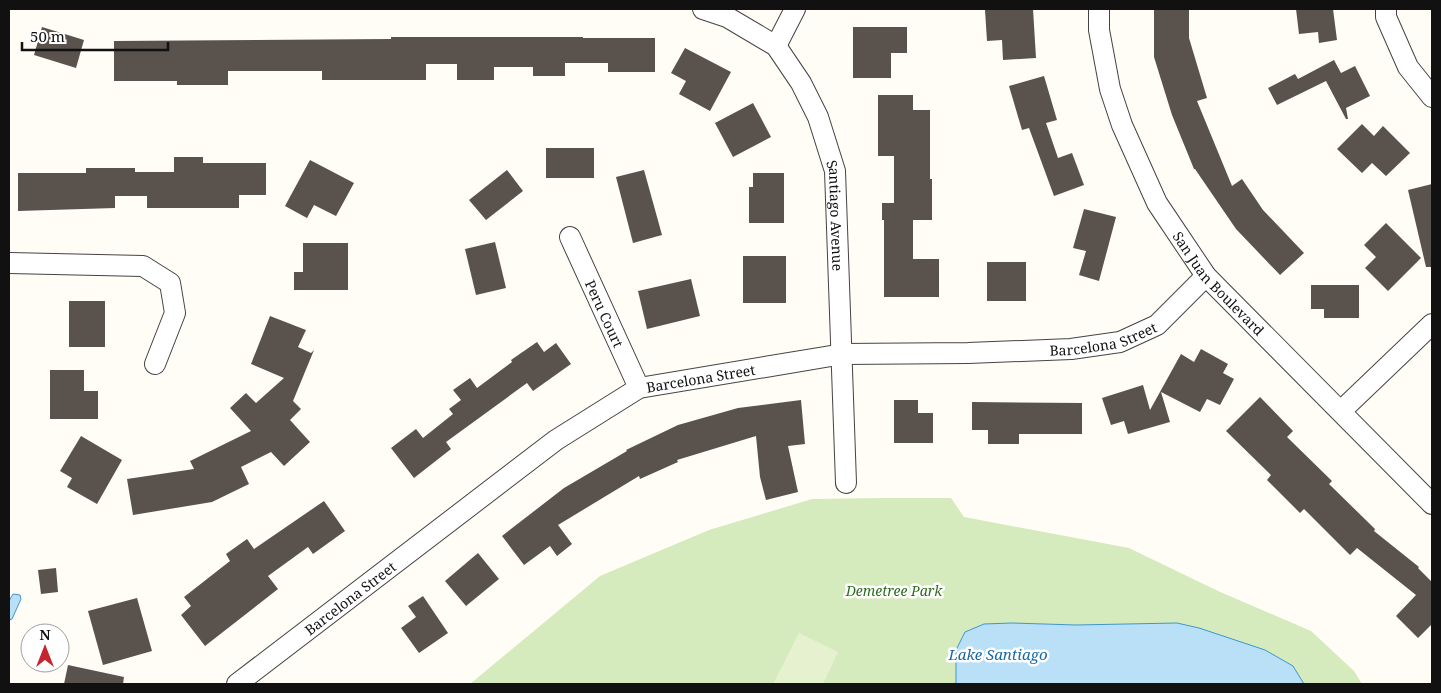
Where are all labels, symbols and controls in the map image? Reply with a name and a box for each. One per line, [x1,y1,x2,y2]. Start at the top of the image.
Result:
scale bar [22,20,169,52]
text: 50 m [30,26,65,46]
street label: Santiago Avenue [823,158,848,271]
street label: San Juan Boulevard [1169,227,1269,339]
street label: Peru Court [581,277,629,350]
street label: Barcelona Street [1049,317,1160,359]
street label: Barcelona Street [645,359,757,396]
street label: Barcelona Street [300,557,399,639]
park label: Demetree Park [845,581,943,600]
north arrow [20,623,70,673]
text: N [39,625,51,644]
water label: Lake Santiago [947,644,1048,664]

